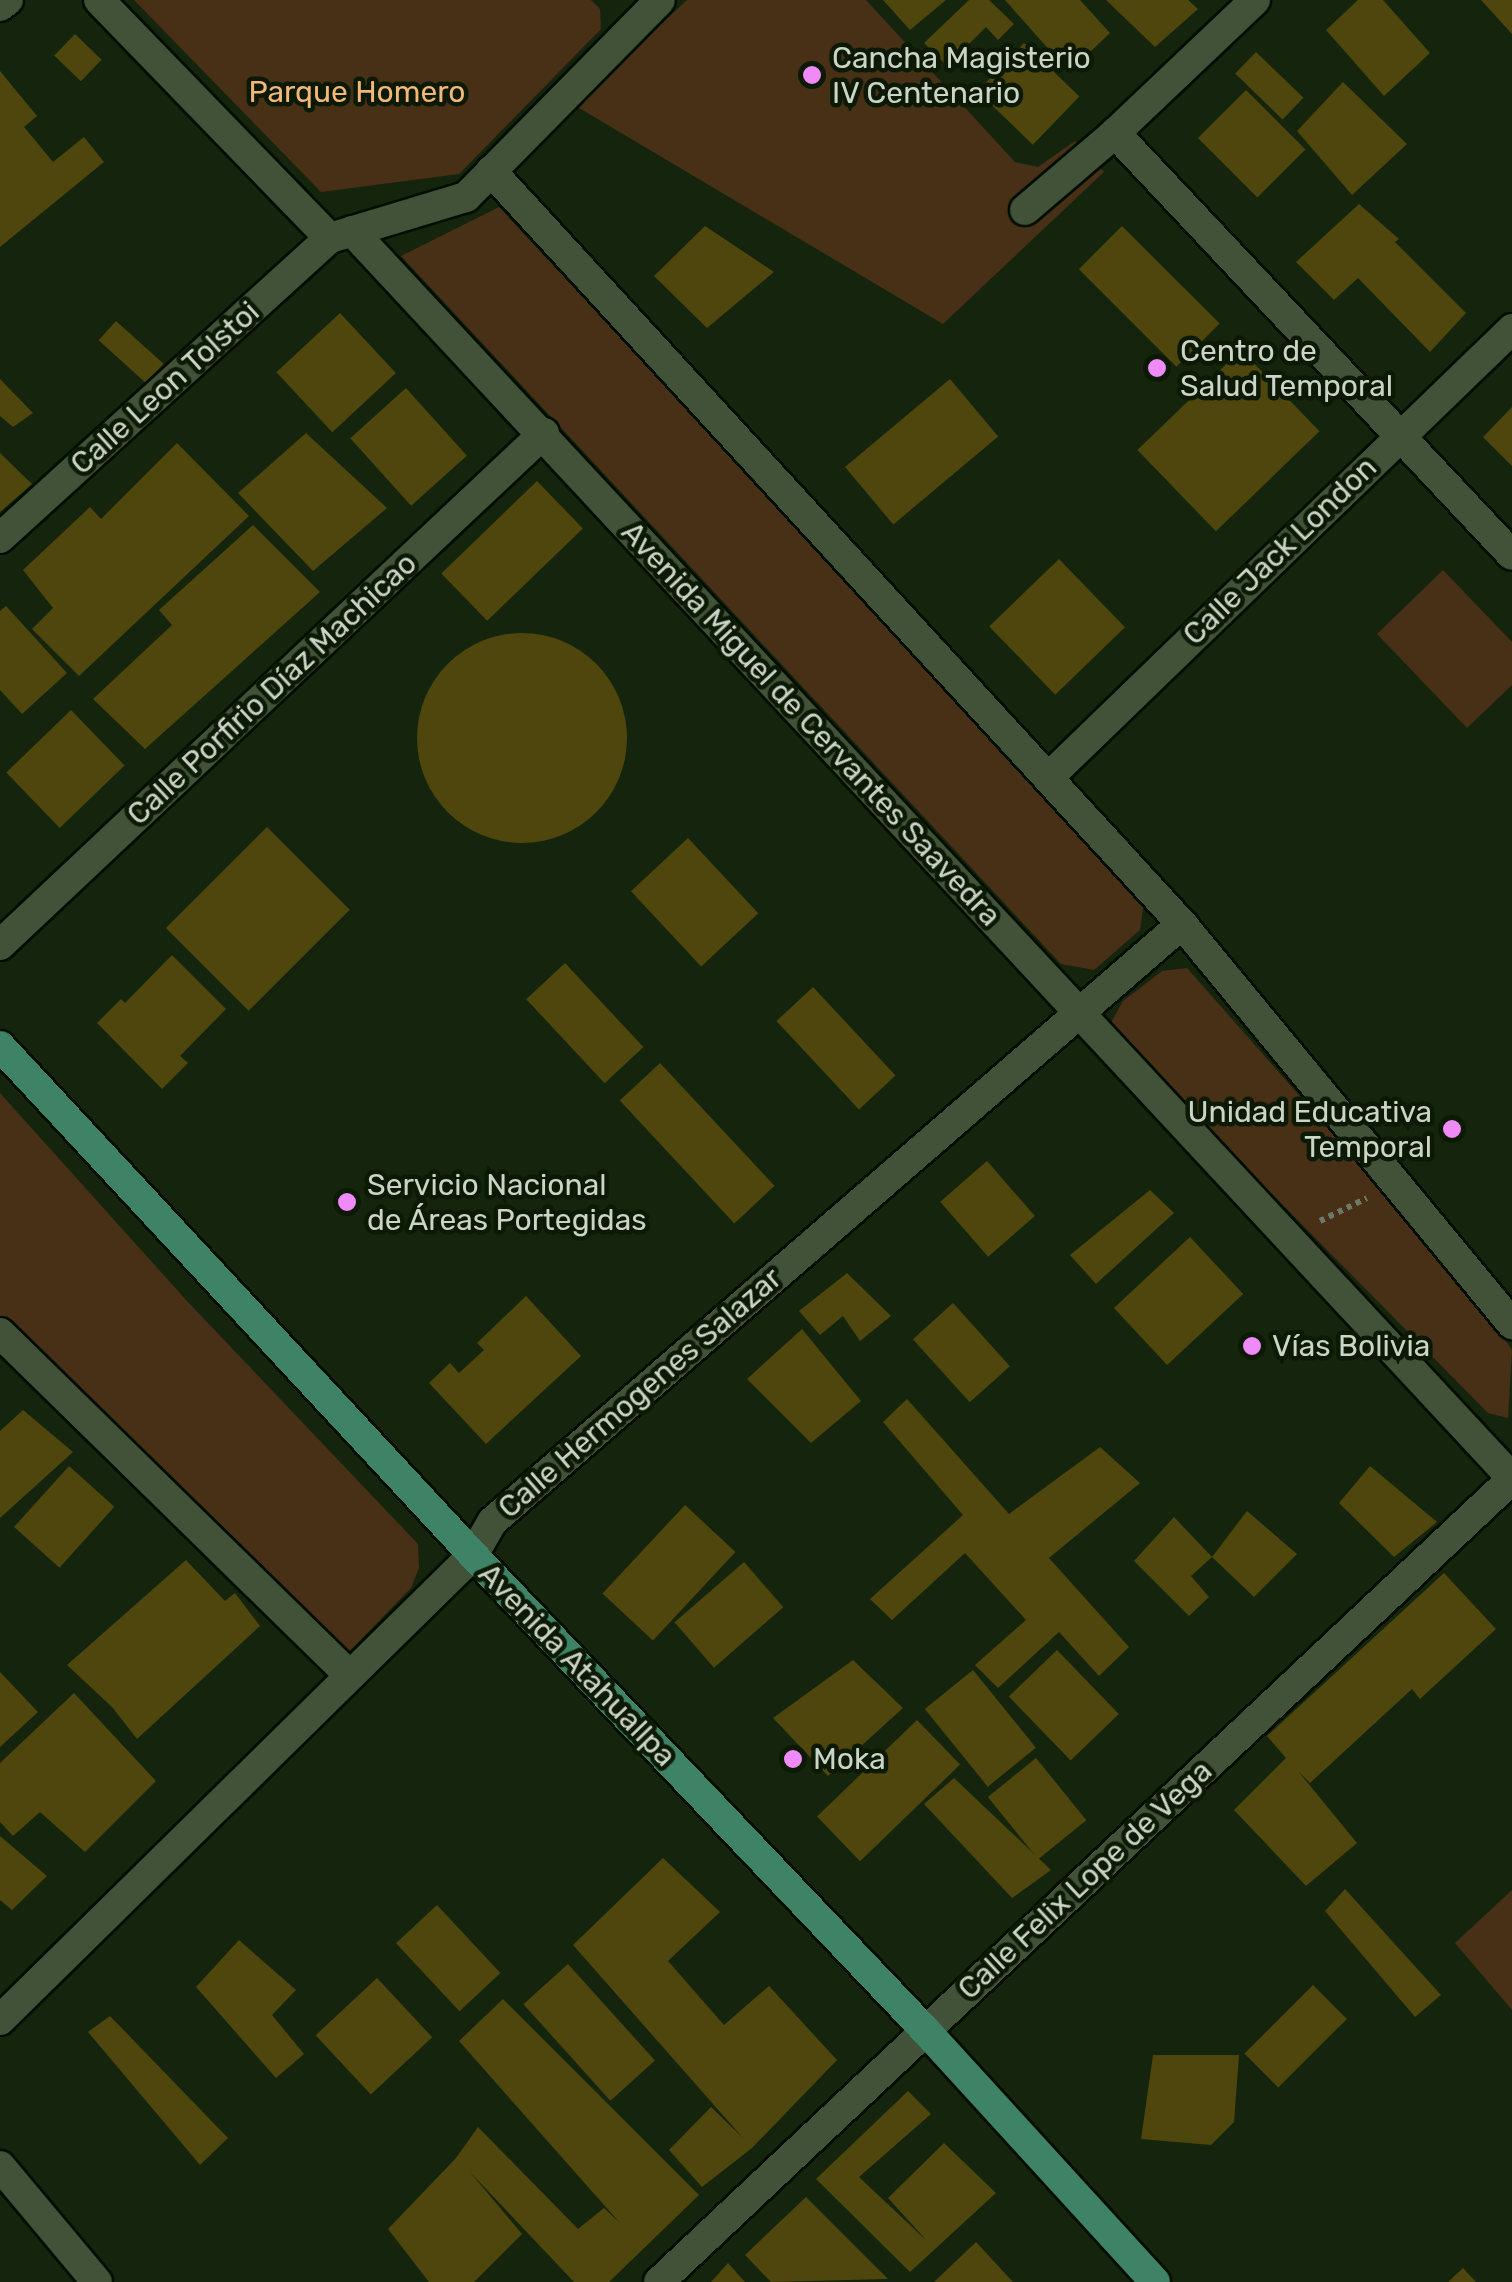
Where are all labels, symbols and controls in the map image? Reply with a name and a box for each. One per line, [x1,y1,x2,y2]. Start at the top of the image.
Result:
place label: Cancha Magisterio IV Centenario [832,40,1091,110]
marker: Cancha Magisterio IV Centenario [801,64,823,86]
park label: Parque Homero [248,74,466,110]
street label: Calle Leon Tolstoi [63,294,267,482]
place label: Centro de Salud Temporal [1180,333,1394,404]
marker: Centro de Salud Temporal [1144,355,1170,381]
street label: Calle Jack London [1176,449,1384,653]
street label: Avenida Miguel de Cervantes Saavedra [614,514,1008,934]
street label: Calle Porfirio Díaz Machicao [120,545,424,833]
place label: Unidad Educativa Temporal [1187,1094,1432,1164]
marker: Unidad Educativa Temporal [1441,1118,1463,1140]
place label: Servicio Nacional de Áreas Portegidas [367,1167,647,1238]
marker: Servicio Nacional de Áreas Portegidas [336,1191,358,1213]
street label: Calle Hermogenes Salazar [491,1260,789,1526]
place label: Vías Bolivia [1272,1328,1430,1364]
marker: Vías Bolivia [1241,1335,1263,1357]
street label: Avenida Atahuallpa [471,1556,683,1774]
place label: Moka [813,1741,886,1777]
marker: Moka [782,1748,804,1770]
street label: Calle Felix Lope de Vega [950,1753,1220,2007]

